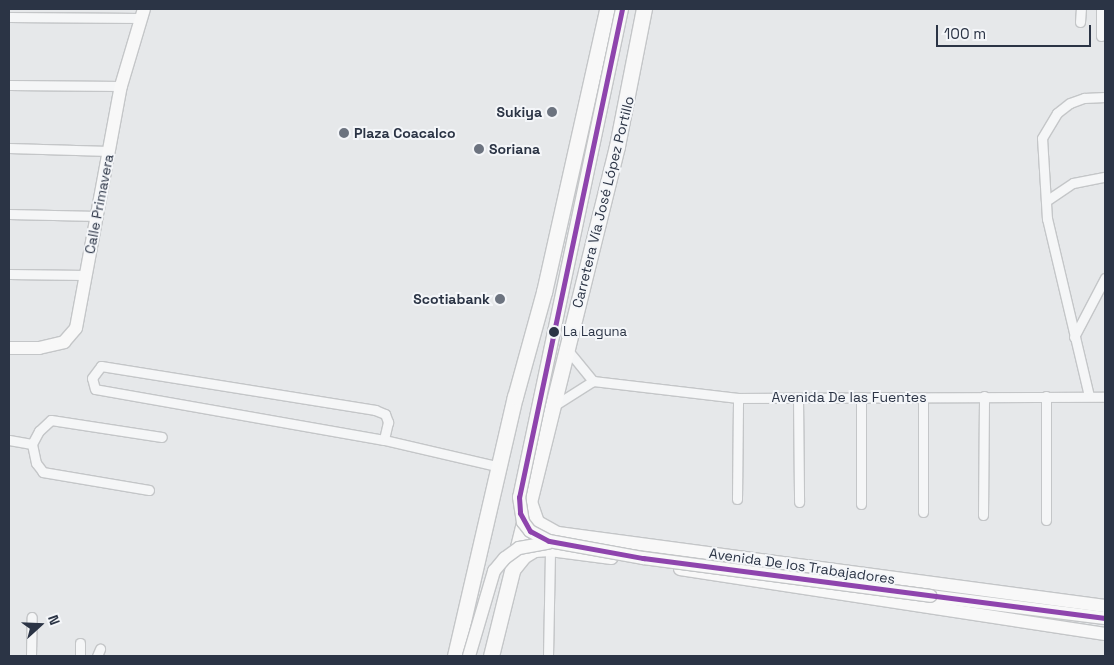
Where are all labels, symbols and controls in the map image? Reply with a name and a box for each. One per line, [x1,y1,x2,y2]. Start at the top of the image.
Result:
scale bar [939,15,1094,47]
text: 100 m [944,24,986,43]
street label: Carretera Vía José López Portillo [569,94,637,310]
place label: Sukiya [497,104,542,120]
marker: Sukiya [546,106,558,118]
place label: Plaza Coacalco [354,125,455,141]
marker: Plaza Coacalco [338,127,350,139]
place label: Soriana [489,141,540,157]
marker: Soriana [473,143,485,155]
street label: Calle Primavera [81,153,117,255]
place label: Scotiabank [413,291,490,307]
marker: Scotiabank [494,293,506,305]
place label: La Laguna [563,324,627,340]
marker: La Laguna [549,327,559,337]
street label: Avenida De las Fuentes [771,389,927,405]
street label: Avenida De los Trabajadores [708,545,896,587]
north arrow [15,600,65,650]
text: N [44,612,64,627]

